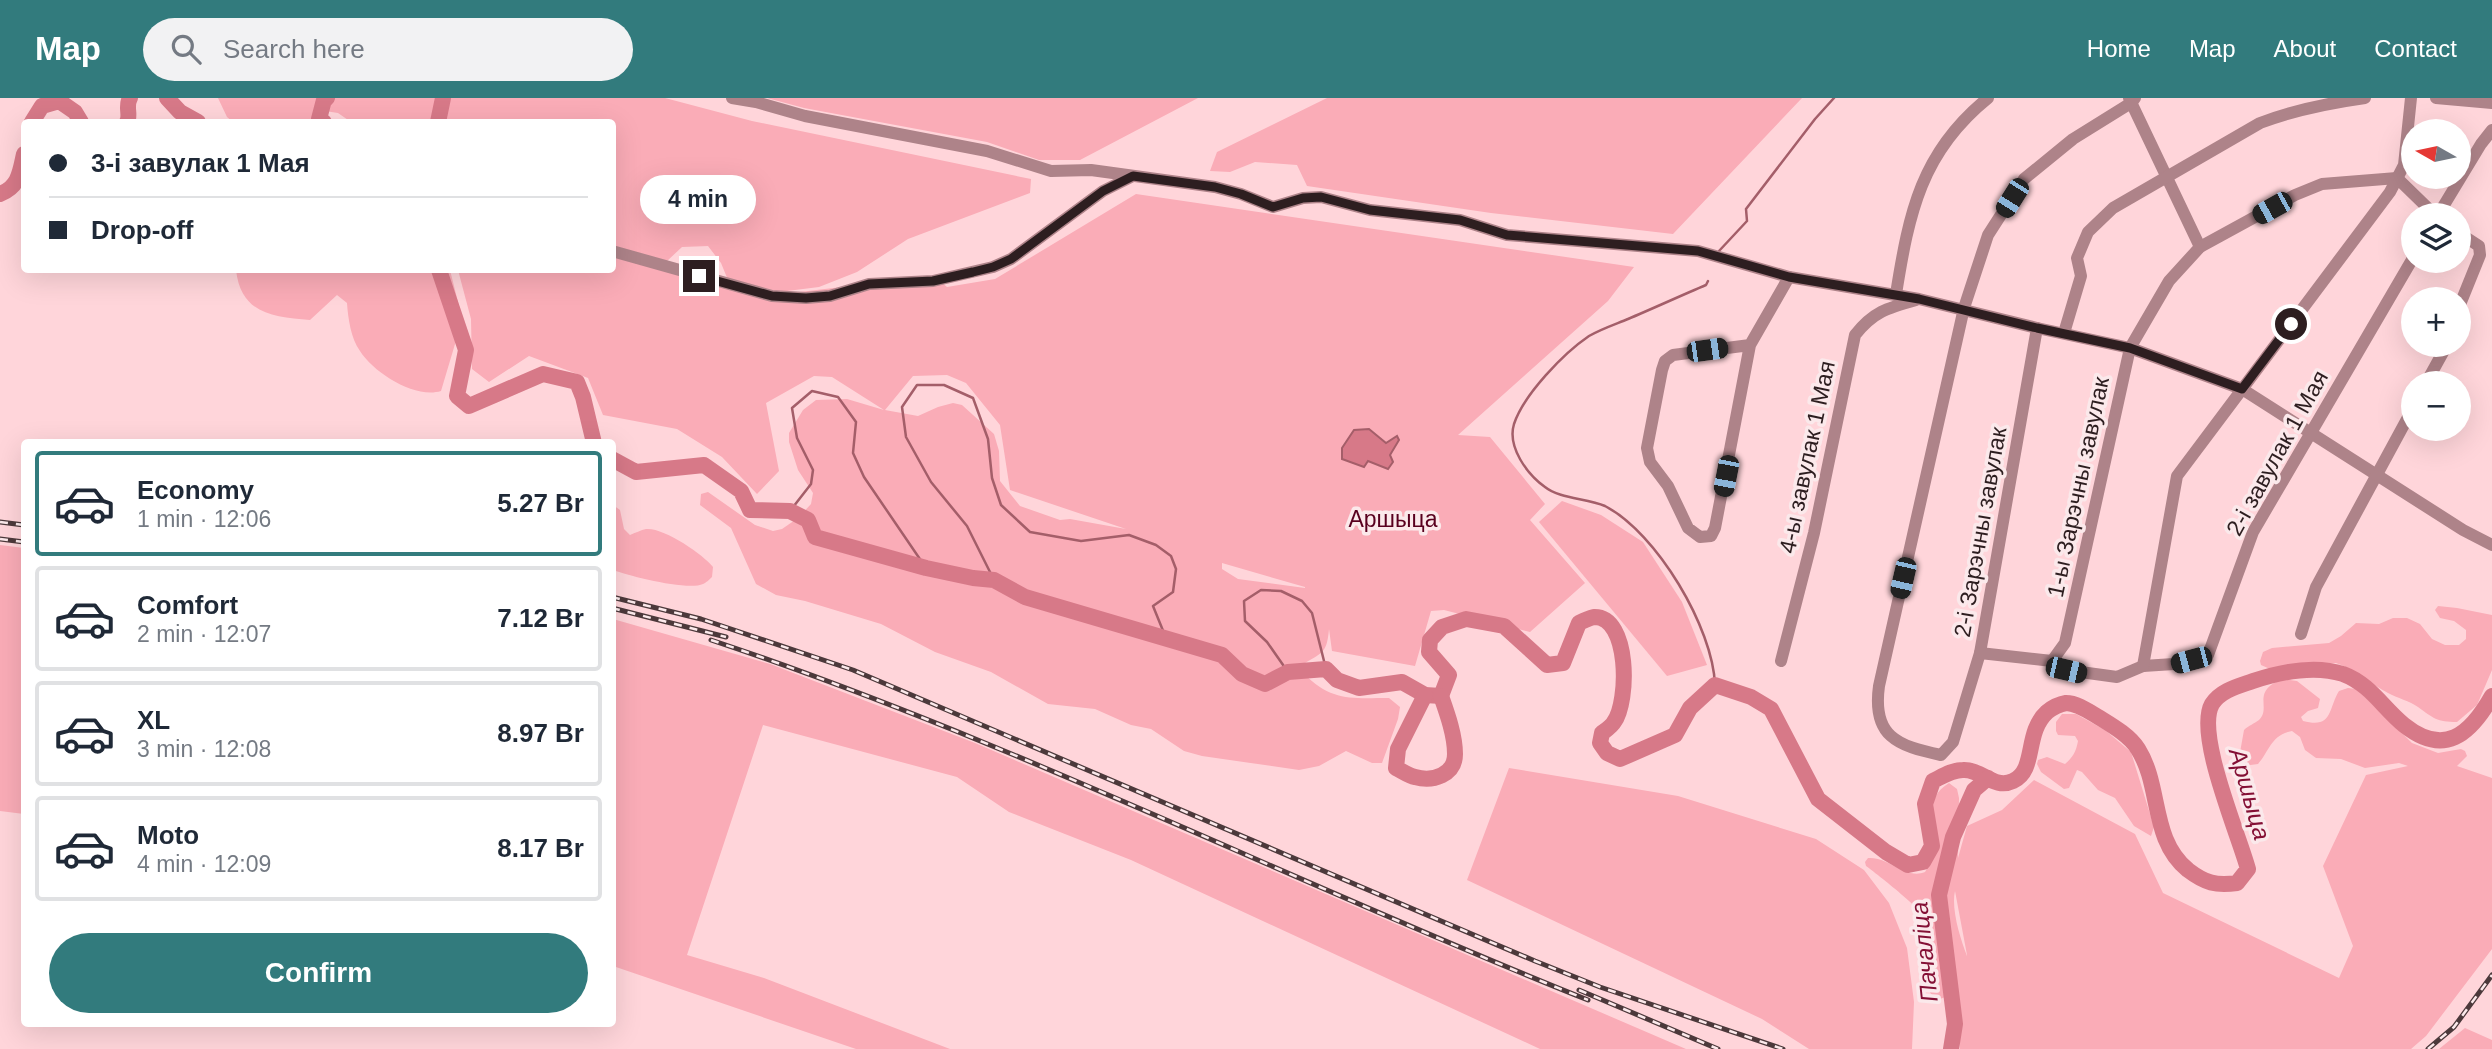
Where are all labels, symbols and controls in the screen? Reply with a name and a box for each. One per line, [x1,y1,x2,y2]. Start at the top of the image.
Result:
search box [143,18,633,81]
text: Map [35,30,101,67]
icon: search [167,30,205,68]
text: Search here [223,34,365,64]
text: Home [2087,35,2151,62]
text: Map [2189,35,2236,62]
text: About [2274,35,2336,62]
text: Contact [2374,35,2457,62]
north arrow [2401,119,2471,189]
map controls [2401,119,2471,441]
text: 3-і завулак 1 Мая [91,148,310,178]
callout: 4 min [641,174,757,223]
car [1992,175,2033,221]
text: 4 min [668,186,728,212]
car [2249,189,2296,227]
button: layers [2401,203,2471,273]
text: Drop-off [91,215,194,245]
route end [683,260,715,292]
button: + [2401,287,2471,357]
route start [2275,308,2307,340]
car [1685,337,1730,363]
street label: 4-ы завулак 1 Мая [1774,358,1840,556]
street label: 2-і завулак 1 Мая [2221,366,2333,540]
button: − [2401,371,2471,441]
street label: 1-ы Зарэчны завулак [2042,374,2114,600]
street label: 2-і Зарэчны завулак [1949,424,2011,639]
car [1712,453,1741,499]
icon: car [53,472,116,535]
text: Economy [137,475,254,505]
text: 5.27 Br [497,488,584,518]
text: 1 min · 12:06 [137,506,271,532]
park label: Аршыца [1348,506,1438,532]
car [1889,555,1918,601]
icon: car [53,587,116,650]
text: Comfort [137,590,238,620]
text: 7.12 Br [497,603,584,633]
text: 2 min · 12:07 [137,621,271,647]
car [2168,644,2215,676]
car [2044,655,2089,685]
icon: car [53,702,116,765]
text: XL [137,705,170,735]
text: 8.97 Br [497,718,584,748]
text: 3 min · 12:08 [137,736,271,762]
water label: Аршыца [2223,743,2276,843]
icon: car [53,817,116,880]
text: Moto [137,820,199,850]
text: 8.17 Br [497,833,584,863]
text: 4 min · 12:09 [137,851,271,877]
water label: Пачаліца [1905,900,1943,1004]
button: Confirm [49,933,588,1013]

